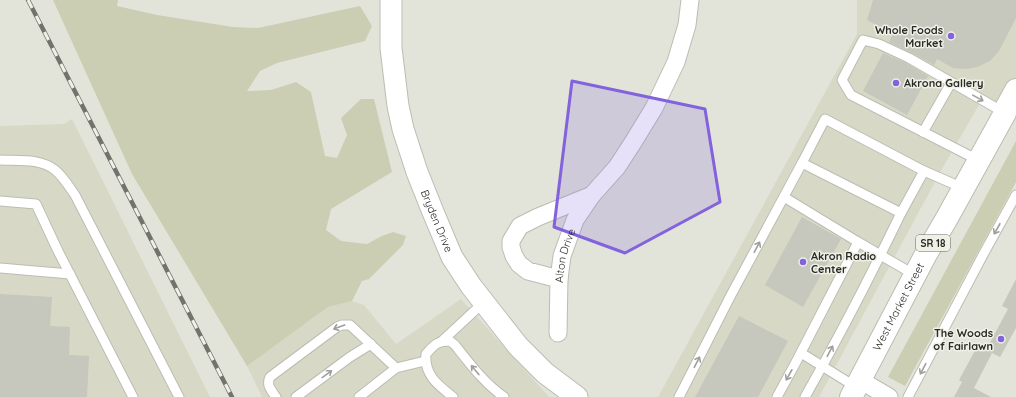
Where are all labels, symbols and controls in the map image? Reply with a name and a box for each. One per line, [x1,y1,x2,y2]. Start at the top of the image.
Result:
place label: Whole Foods Market [875,23,943,50]
marker: Whole Foods Market [946,31,956,41]
place label: Akrona Gallery [904,76,984,90]
marker: Akrona Gallery [891,78,901,88]
one-way arrow [972,94,984,102]
street label: Bryden Drive [418,188,456,254]
one-way arrow [993,223,1001,235]
street label: Alton Drive [552,227,578,283]
road number: SR 18 [916,235,950,251]
one-way arrow [754,241,762,253]
place label: Akron Radio Center [811,249,876,276]
marker: Akron Radio Center [798,257,808,267]
street label: West Market Street [870,260,927,353]
one-way arrow [334,324,346,332]
place label: The Woods of Fairlawn [933,326,993,353]
marker: The Woods of Fairlawn [996,334,1006,344]
one-way arrow [827,345,835,357]
one-way arrow [694,357,701,369]
one-way arrow [919,363,926,375]
one-way arrow [471,365,480,376]
one-way arrow [784,369,792,381]
one-way arrow [322,370,333,378]

